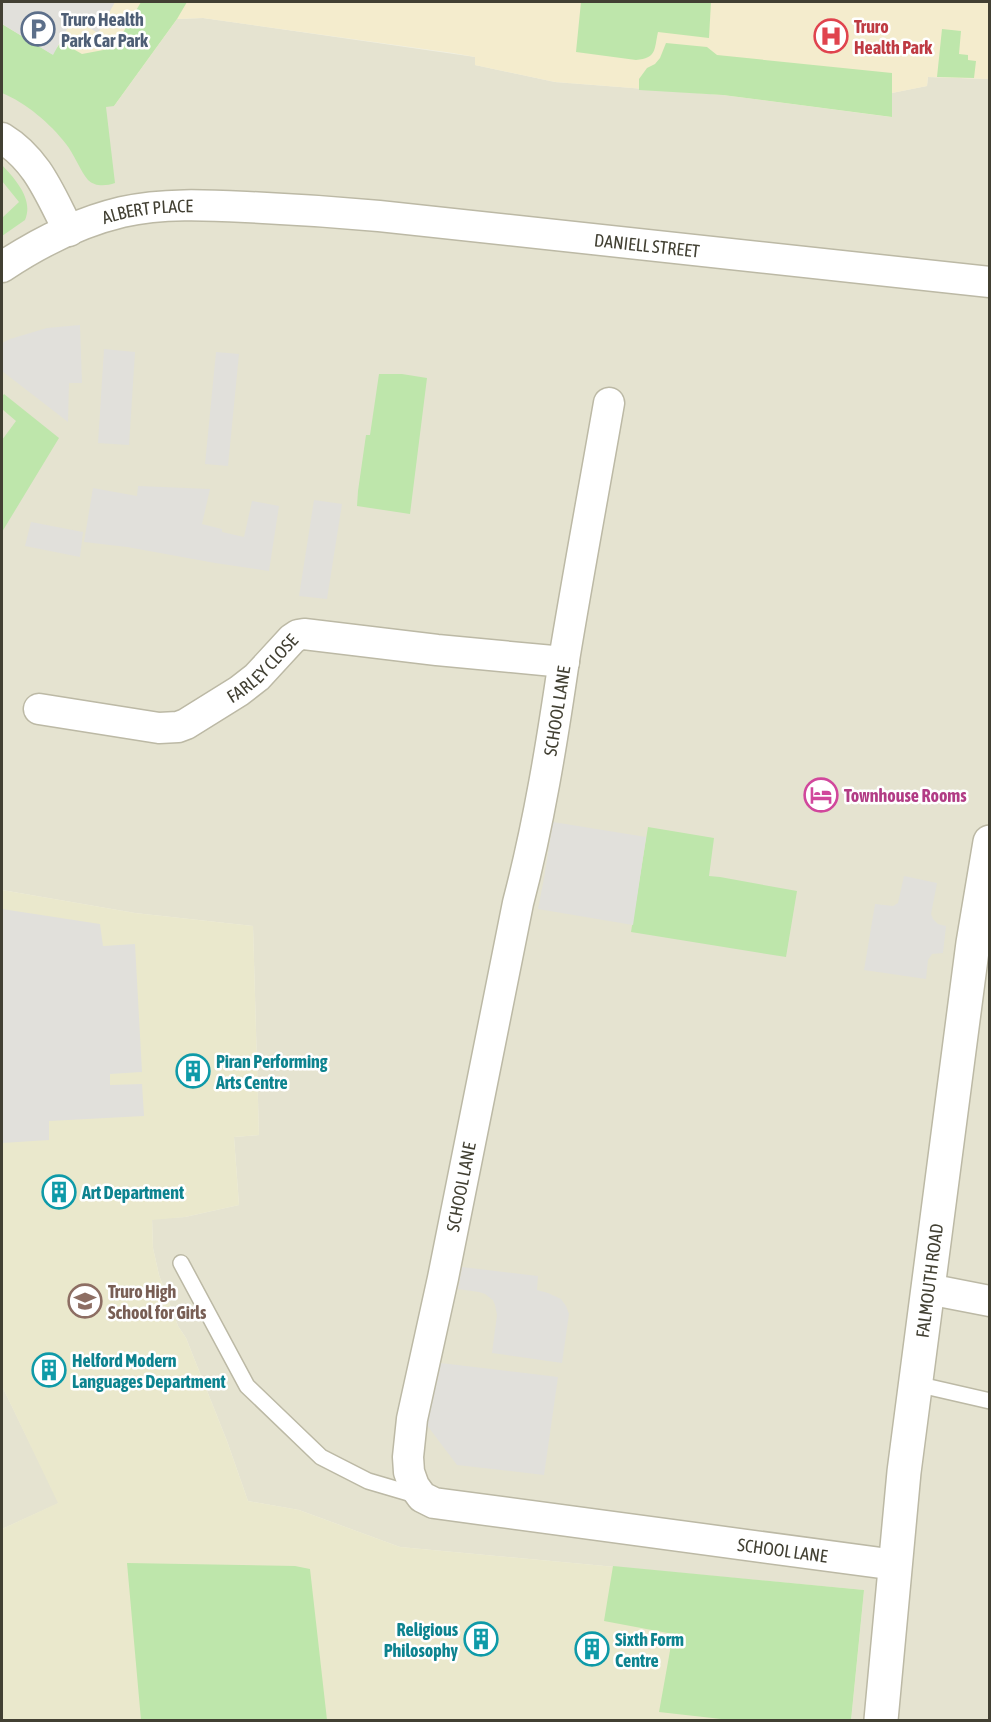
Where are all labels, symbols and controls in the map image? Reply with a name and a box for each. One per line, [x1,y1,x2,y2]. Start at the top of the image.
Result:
place label: Truro Health Park Car Park [61,9,149,51]
parking icon: Truro Health Park Car Park [20,11,56,47]
place label: Truro Health Park [854,16,933,58]
hospital icon: Truro Health Park [813,18,849,54]
street label: ALBERT PLACE [99,195,193,228]
street label: DANIELL STREET [593,229,701,261]
street label: FARLEY CLOSE [223,629,302,707]
street label: SCHOOL LANE [540,664,575,757]
hotel icon: Townhouse Rooms [803,777,839,813]
place label: Townhouse Rooms [844,785,967,806]
place label: Piran Performing Arts Centre [215,1051,328,1093]
building icon: Piran Performing Arts Centre [175,1053,211,1089]
street label: SCHOOL LANE [442,1140,480,1233]
building icon: Art Department [41,1174,77,1210]
place label: Art Department [81,1182,185,1203]
street label: FALMOUTH ROAD [911,1222,947,1339]
place label: Truro High School for Girls [108,1281,207,1323]
school or university icon: Truro High School for Girls [67,1283,103,1319]
place label: Helford Modern Languages Department [72,1350,227,1392]
building icon: Helford Modern Languages Department [31,1352,67,1388]
street label: SCHOOL LANE [736,1533,829,1566]
place label: Religious Philosophy [384,1619,459,1661]
building icon: Religious Philosophy [463,1621,499,1657]
place label: Sixth Form Centre [615,1629,684,1671]
building icon: Sixth Form Centre [574,1631,610,1667]

